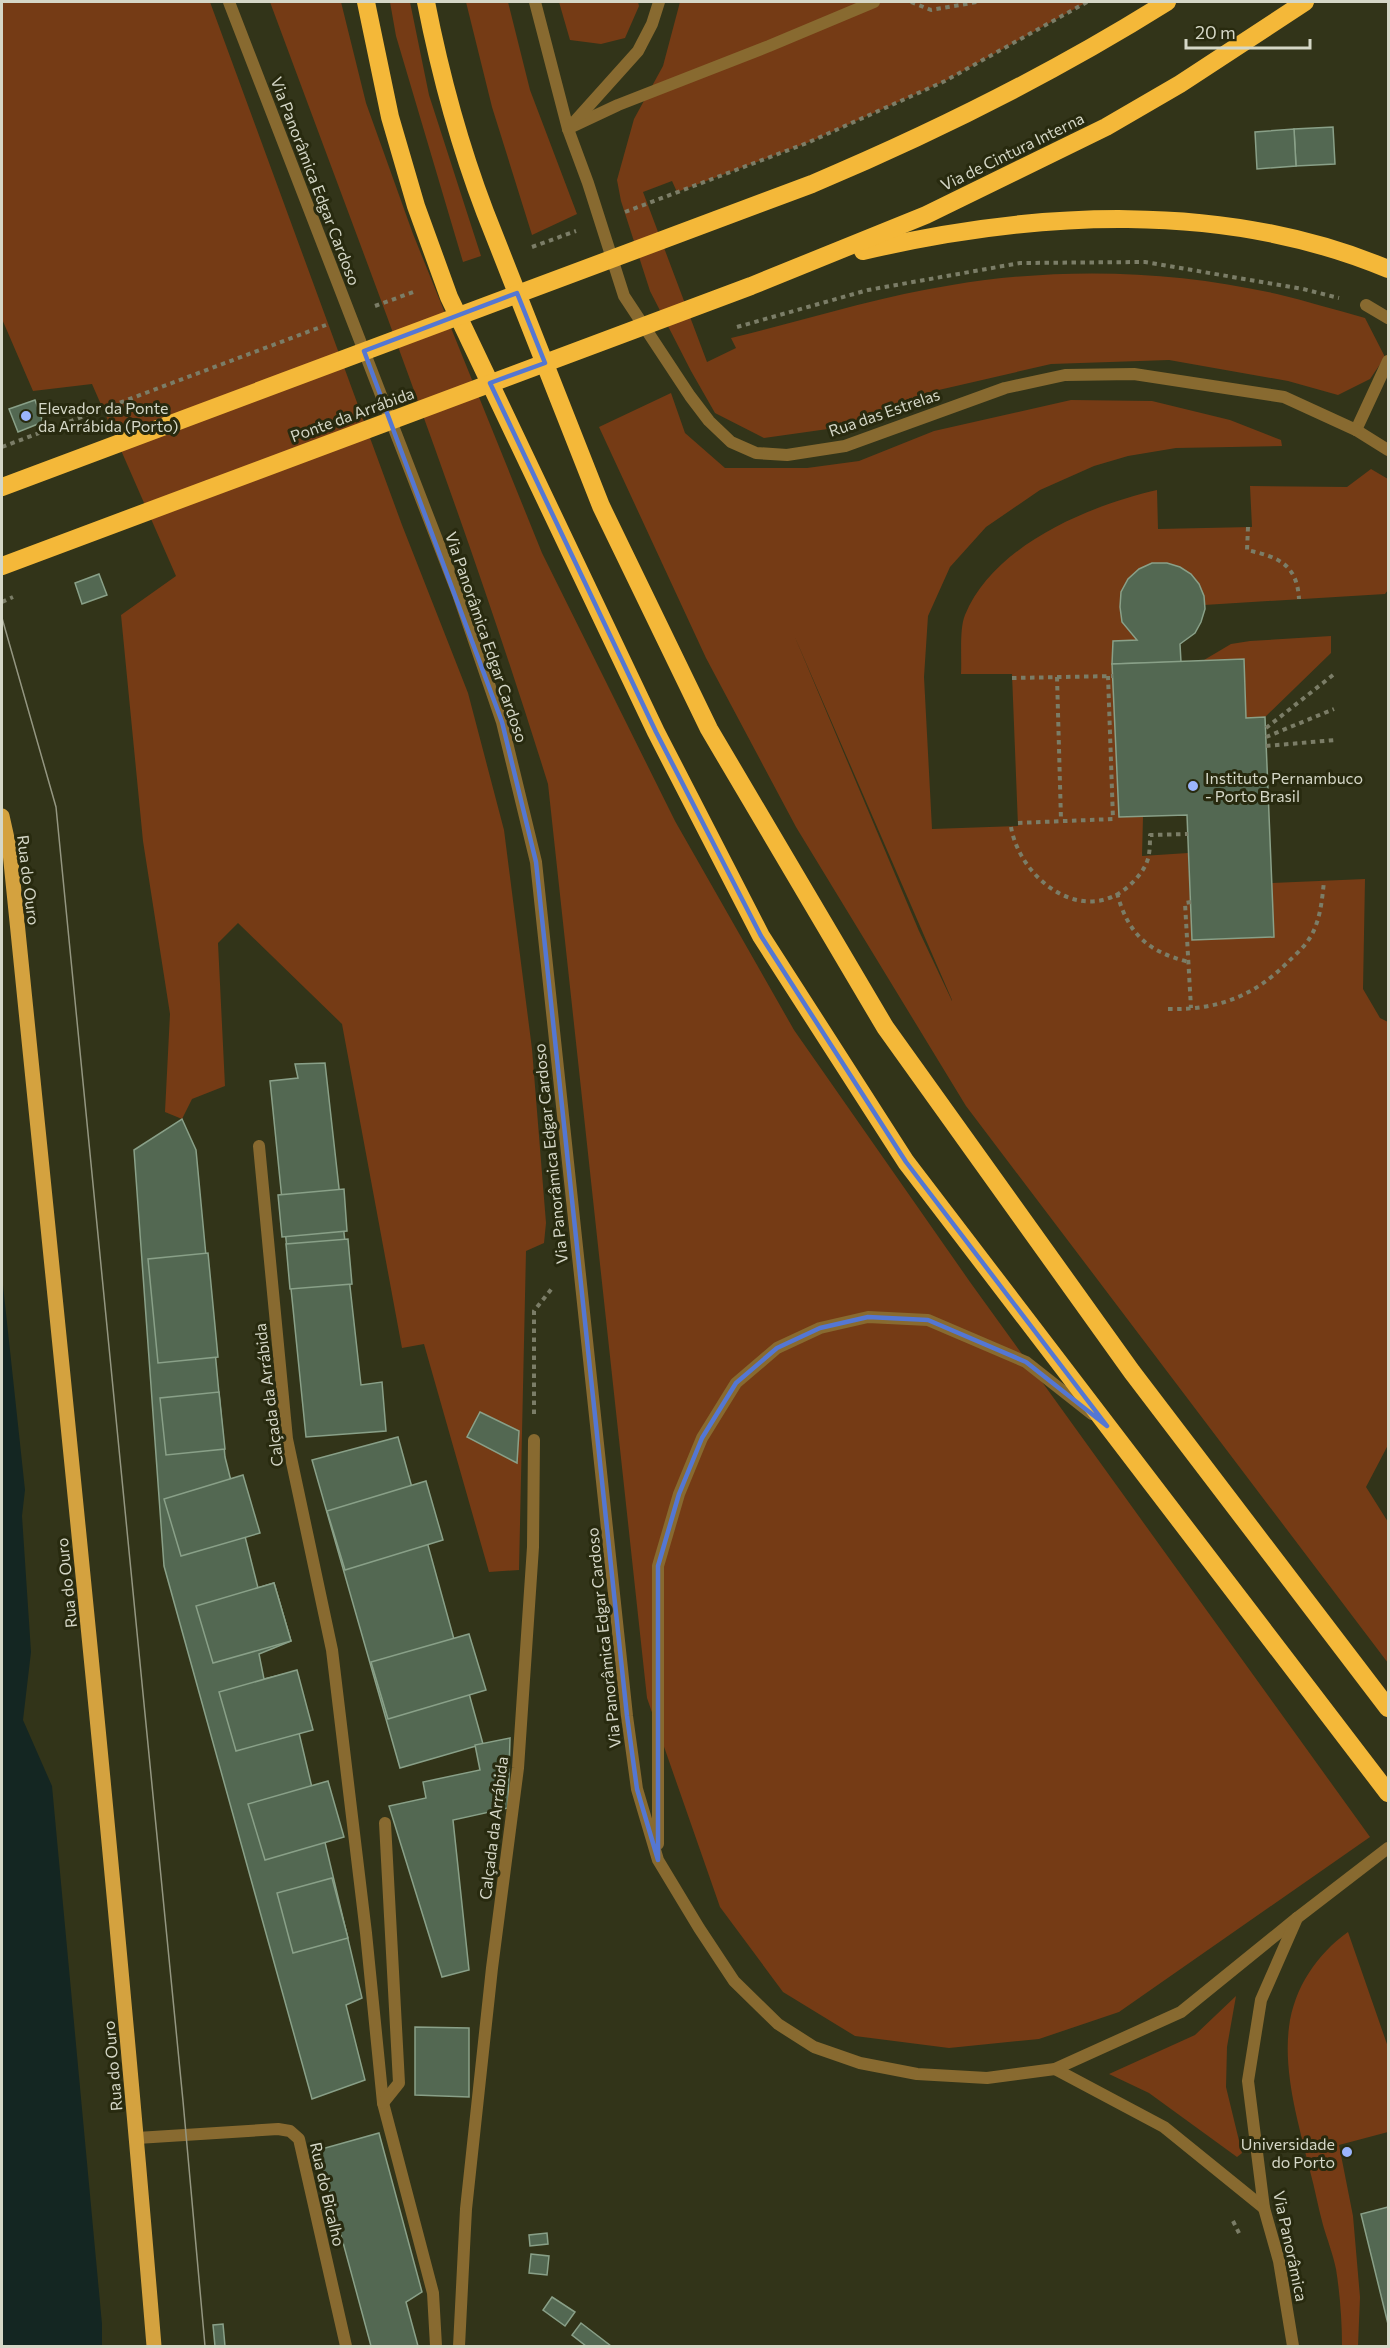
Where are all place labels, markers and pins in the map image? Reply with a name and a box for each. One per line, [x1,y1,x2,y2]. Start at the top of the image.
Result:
place label: Elevador da Ponte da Arrábida (Porto) [38,398,178,435]
marker: Elevador da Ponte da Arrábida (Porto) [19,409,33,423]
place label: Instituto Pernambuco - Porto Brasil [1205,768,1363,805]
marker: Instituto Pernambuco - Porto Brasil [1186,779,1200,793]
place label: Universidade do Porto [1241,2134,1335,2171]
marker: Universidade do Porto [1340,2145,1354,2159]

